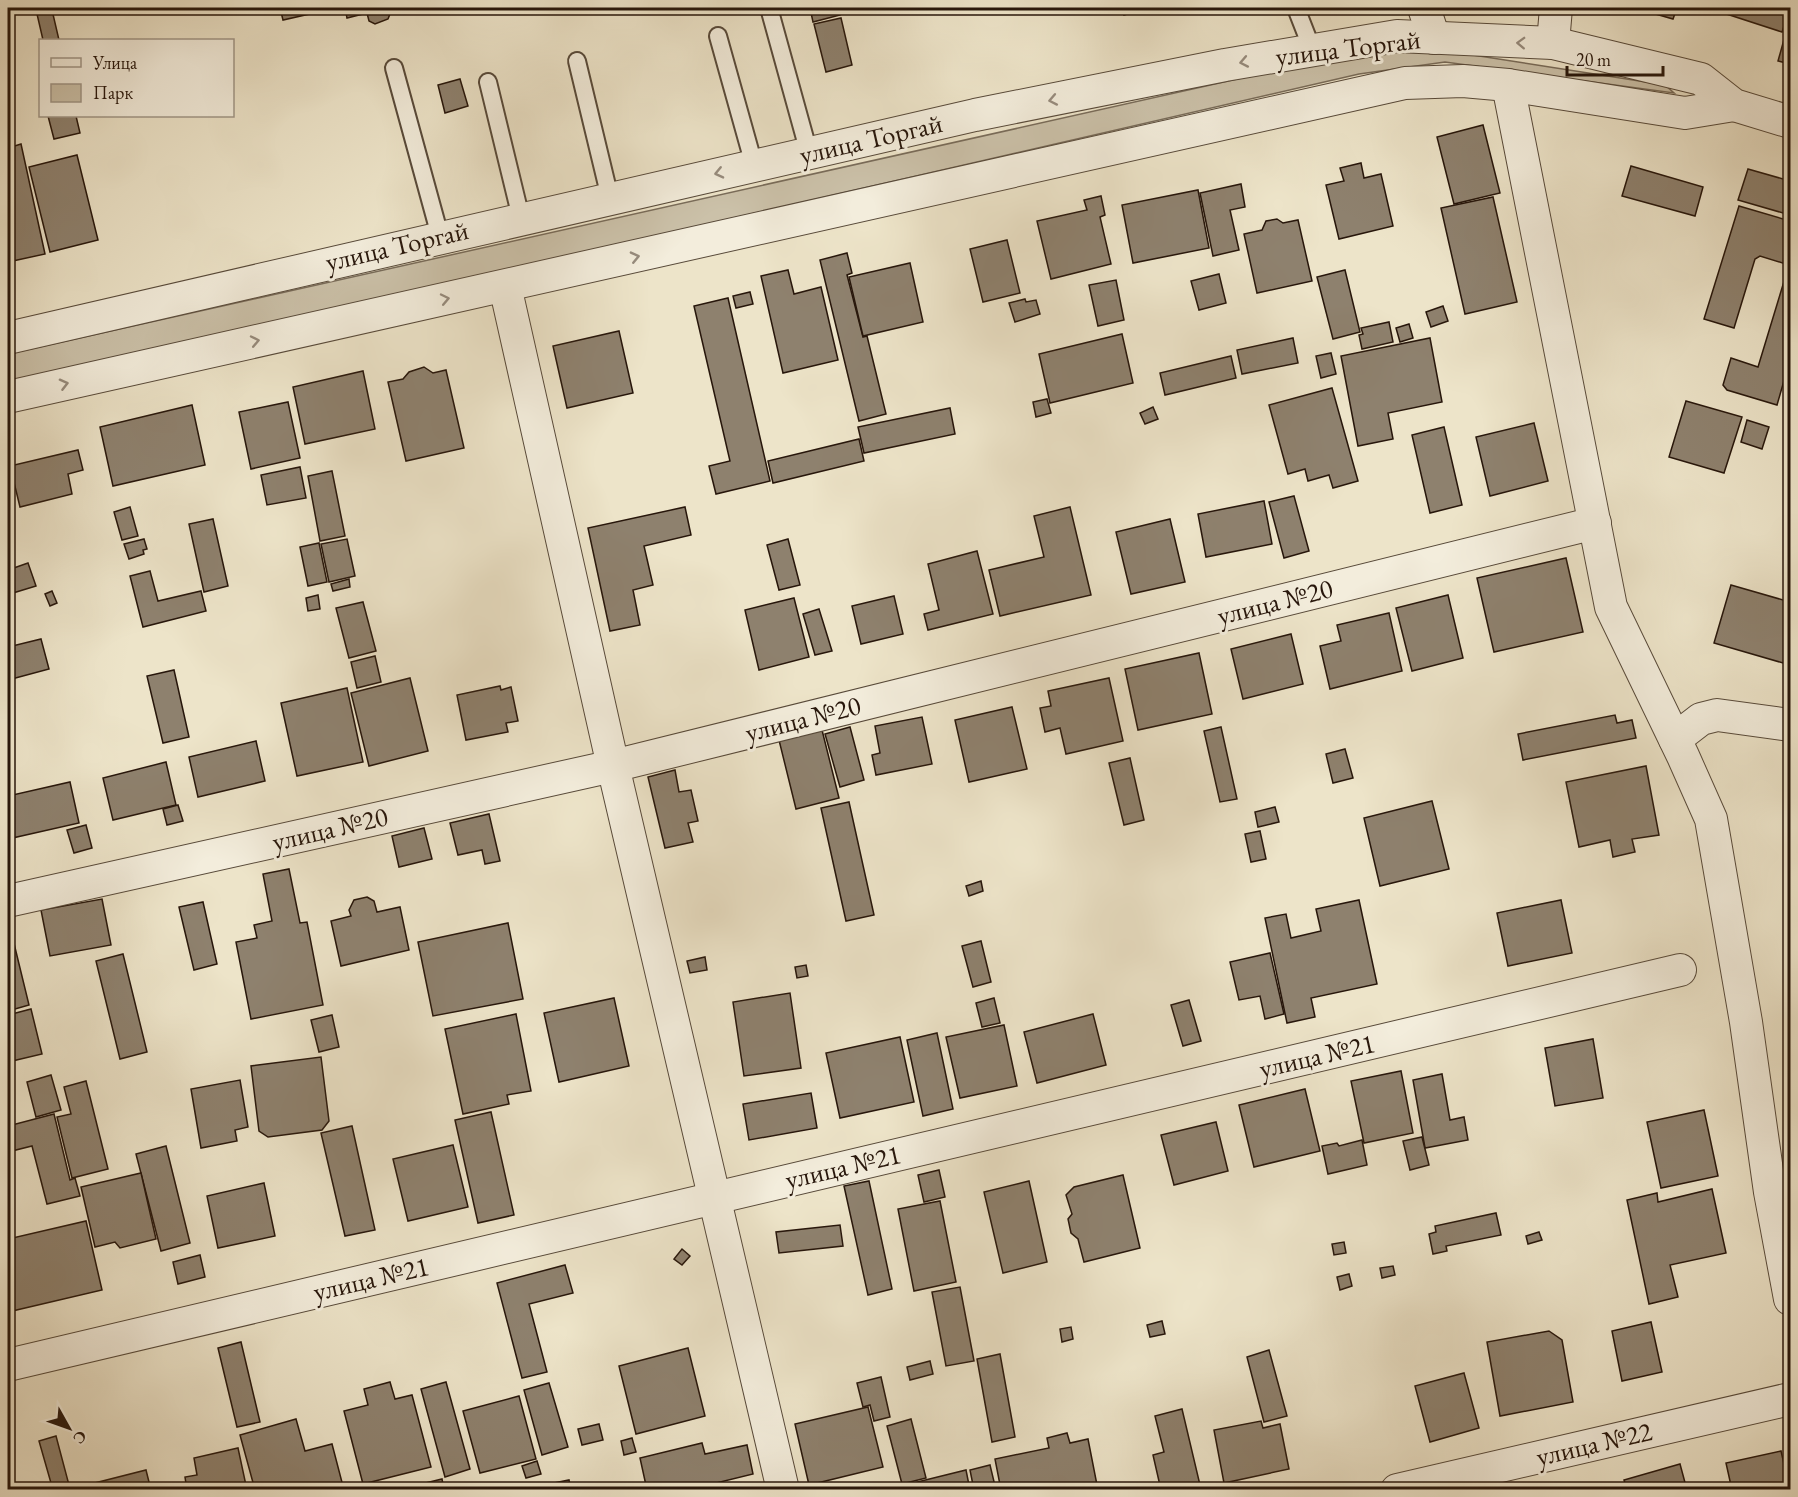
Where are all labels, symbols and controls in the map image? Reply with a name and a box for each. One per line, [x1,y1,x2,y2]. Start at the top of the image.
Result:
street label: улица Торгай [1274,21,1422,74]
one-way arrow [1517,36,1526,49]
legend [39,39,234,117]
scale bar [1567,39,1663,77]
text: 20 m [1576,48,1611,71]
text: Улица [92,51,138,74]
one-way arrow [1240,55,1250,68]
text: Парк [93,81,133,104]
one-way arrow [1048,93,1058,106]
street label: улица Торгай [796,105,946,172]
one-way arrow [714,166,724,179]
street label: улица Торгай [322,212,472,279]
one-way arrow [630,251,640,264]
one-way arrow [440,294,450,307]
one-way arrow [249,335,259,348]
one-way arrow [59,378,69,391]
street label: улица №20 [1214,570,1336,633]
street label: улица №20 [742,687,864,750]
street label: улица №20 [269,798,391,859]
street label: улица №21 [1256,1025,1378,1086]
street label: улица №21 [782,1136,904,1197]
street label: улица №21 [310,1248,432,1309]
north arrow [39,1398,99,1458]
street label: улица №22 [1533,1413,1655,1474]
text: С [68,1426,92,1448]

